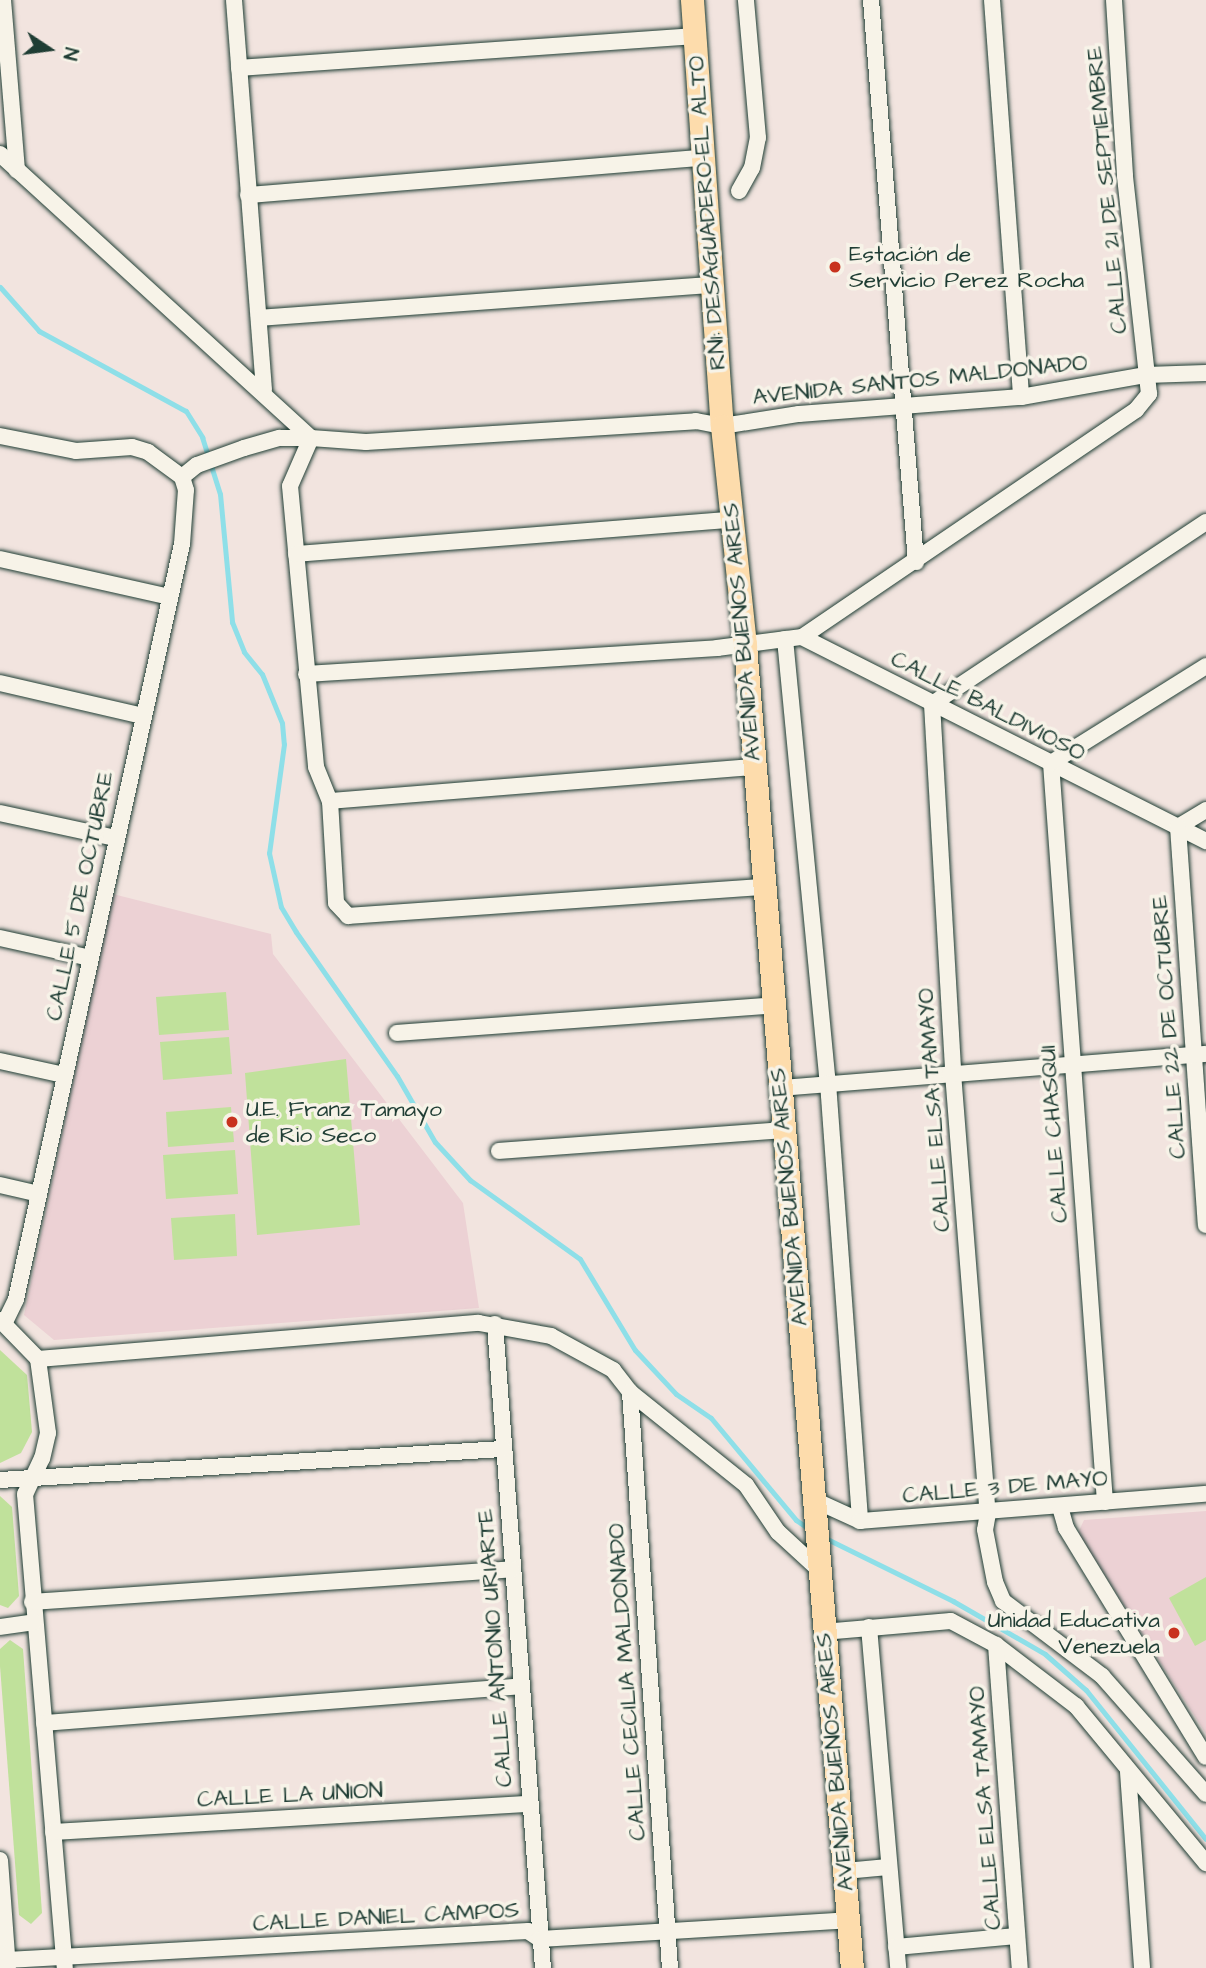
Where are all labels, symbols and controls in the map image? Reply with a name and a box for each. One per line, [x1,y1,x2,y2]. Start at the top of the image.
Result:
north arrow [14,14,84,84]
text: N [55,45,84,63]
street label: CALLE 21 DE SEPTIEMBRE [1081,45,1133,335]
street label: RN1: DESAGUADERO-EL ALTO [682,55,732,371]
place label: Estación de Servicio Perez Rocha [849,240,1084,294]
marker: Estación de Servicio Perez Rocha [827,259,843,275]
street label: AVENIDA SANTOS MALDONADO [751,349,1089,411]
street label: AVENIDA BUENOS AIRES [717,502,767,762]
street label: CALLE BALDIVIOSO [886,645,1090,767]
street label: CALLE 5 DE OCTUBRE [40,769,120,1023]
street label: CALLE 22 DE OCTUBRE [1146,894,1192,1160]
street label: CALLE ELSA TAMAYO [912,987,956,1233]
street label: CALLE CHASQUI [1034,1044,1074,1224]
street label: AVENIDA BUENOS AIRES [764,1067,814,1327]
place label: U.E. Franz Tamayo de Rio Seco [246,1095,442,1149]
marker: U.E. Franz Tamayo de Rio Seco [224,1114,240,1130]
street label: CALLE 3 DE MAYO [901,1464,1109,1510]
street label: CALLE ANTONIO URIARTE [472,1508,518,1788]
street label: CALLE CECILIA MALDONADO [602,1522,652,1842]
place label: Unidad Educativa Venezuela [988,1606,1160,1660]
marker: Unidad Educativa Venezuela [1166,1625,1182,1641]
street label: AVENIDA BUENOS AIRES [810,1632,860,1892]
street label: CALLE ELSA TAMAYO [963,1685,1007,1931]
street label: CALLE LA UNION [196,1776,384,1814]
street label: CALLE DANIEL CAMPOS [252,1896,520,1938]

